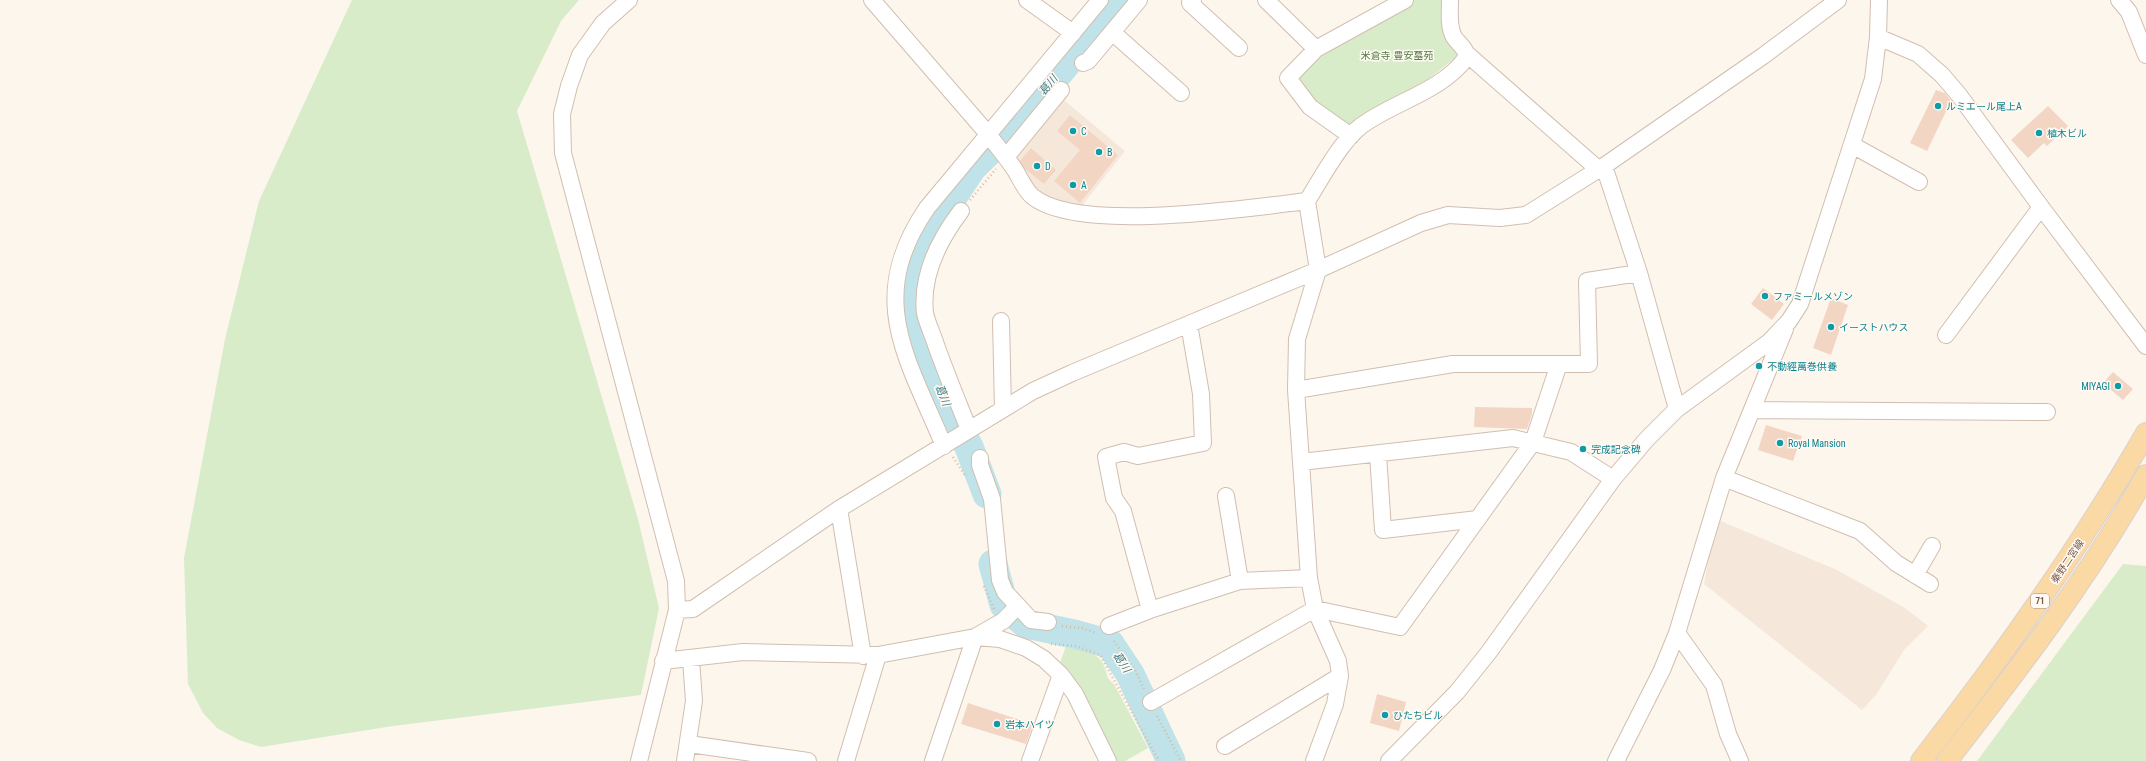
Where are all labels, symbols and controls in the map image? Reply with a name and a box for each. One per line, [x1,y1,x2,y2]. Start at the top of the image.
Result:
park label: 米倉寺 豊安墓苑 [1361,50,1433,61]
water label: 葛川 [1036,72,1061,98]
marker: ルミエール尾上A [1933,101,1943,111]
place label: ルミエール尾上A [1946,101,2022,112]
marker: C [1068,126,1078,136]
place label: C [1081,126,1087,137]
marker: 植木ビル [2034,128,2044,138]
place label: 植木ビル [2047,128,2087,139]
marker: B [1094,147,1104,157]
place label: B [1107,147,1112,158]
marker: D [1032,161,1042,171]
place label: D [1045,161,1051,172]
marker: A [1068,180,1078,190]
place label: A [1081,180,1087,191]
marker: ファミールメゾン [1760,291,1770,301]
place label: ファミールメゾン [1773,291,1853,302]
marker: イーストハウス [1826,322,1836,332]
place label: イーストハウス [1839,322,1909,333]
marker: 不動經萬巻供養 [1754,361,1764,371]
place label: 不動經萬巻供養 [1767,361,1837,372]
place label: MIYAGI [2081,381,2110,392]
marker: MIYAGI [2113,381,2123,391]
water label: 葛川 [932,383,953,409]
marker: Royal Mansion [1775,438,1785,448]
place label: Royal Mansion [1788,438,1846,449]
marker: 完成記念碑 [1578,444,1588,454]
place label: 完成記念碑 [1591,444,1641,455]
street label: 秦野二宮線 [2049,537,2086,585]
road number: 71 [2031,594,2049,608]
water label: 葛川 [1110,650,1134,676]
marker: ひたちビル [1380,710,1390,720]
place label: ひたちビル [1393,710,1443,721]
marker: 岩本ハイツ [992,719,1002,729]
place label: 岩本ハイツ [1005,719,1055,730]

